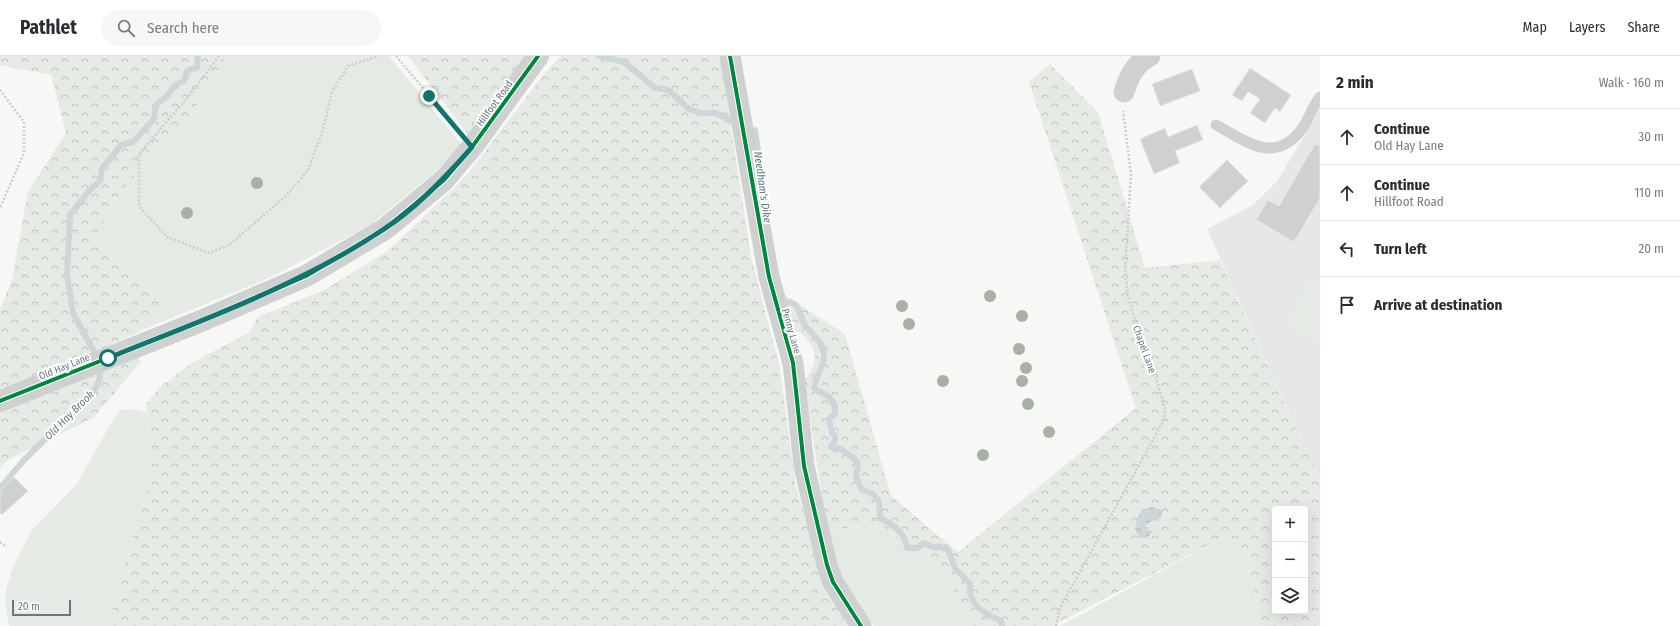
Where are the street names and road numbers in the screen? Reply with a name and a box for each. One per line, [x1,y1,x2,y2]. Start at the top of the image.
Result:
street label: Hillfoot Road [474,78,515,129]
street label: Penny Lane [779,307,803,355]
street label: Chapel Lane [1130,324,1158,375]
street label: Old Hay Lane [37,351,92,383]

